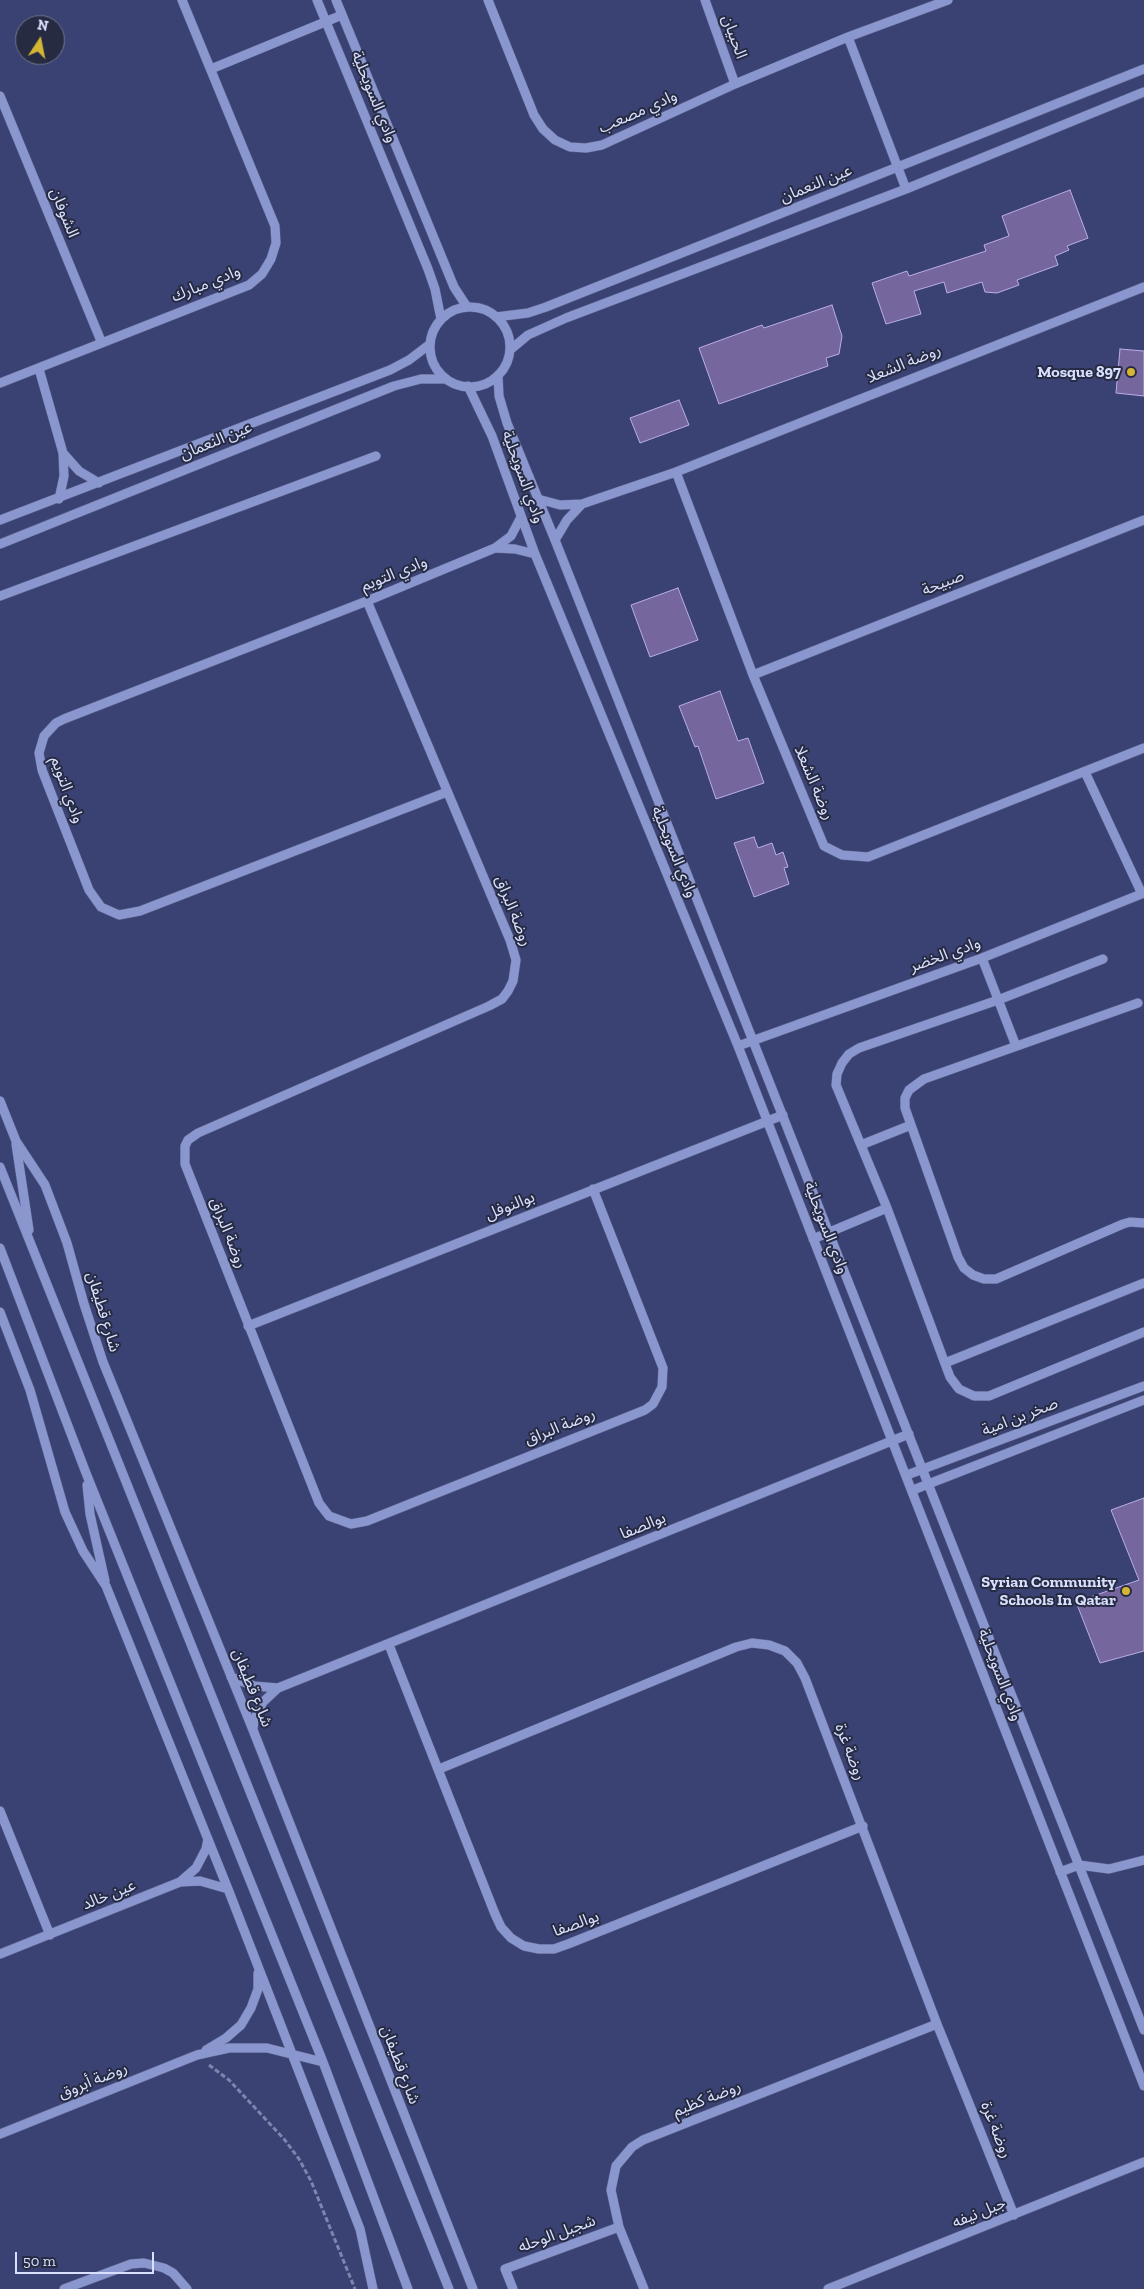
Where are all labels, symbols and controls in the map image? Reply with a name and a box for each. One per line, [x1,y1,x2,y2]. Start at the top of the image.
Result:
street label: الحبيان [717,12,751,62]
north arrow [15,15,65,65]
text: N [36,16,50,35]
street label: وادي السويحلية [347,48,401,146]
street label: وادي مصعب [596,86,680,138]
street label: عين النعمان [777,161,855,207]
street label: الشوفان [45,185,83,241]
street label: وادي مبارك [169,262,243,306]
street label: روضة الشعلا [864,340,944,388]
place label: Mosque 897 [1037,362,1121,382]
marker: Mosque 897 [1125,366,1137,378]
street label: عين النعمان [177,418,255,464]
street label: وادي السويحلية [497,428,549,526]
street label: وادي التويم [358,552,430,596]
street label: صبيحة [919,566,967,600]
street label: روضة الشعلا [790,743,838,823]
street label: وادي التويم [46,754,88,826]
street label: وادي السويحلية [647,803,701,901]
street label: روضة البراق [490,873,536,949]
street label: وادي الخضر [907,933,983,977]
street label: وادي السويحلية [800,1179,852,1277]
street label: بوالنوفل [482,1187,538,1225]
street label: روضة البراق [205,1195,251,1271]
street label: شارع قطيفان [82,1270,124,1354]
street label: صخر بن امية [979,1394,1061,1440]
street label: روضة البراق [522,1404,598,1450]
street label: بوالصفا [617,1508,669,1544]
place label: Syrian Community Schools In Qatar [981,1572,1116,1610]
marker: Syrian Community Schools In Qatar [1120,1585,1132,1597]
street label: وادي السويحلية [974,1626,1026,1724]
street label: شارع قطيفان [228,1646,276,1730]
street label: روضة غرة [830,1721,870,1783]
street label: عين خالد [79,1876,139,1914]
street label: بوالصفا [550,1907,602,1941]
street label: شارع قطيفان [376,2023,424,2107]
street label: روضة أبروق [56,2058,130,2104]
street label: روضة كظيم [670,2077,744,2121]
street label: روضة غرة [976,2099,1016,2161]
street label: جبل نيفه [949,2194,1009,2232]
street label: شجبل الوحله [516,2211,598,2257]
scale bar [18,2242,156,2274]
text: 50 m [23,2252,56,2270]

